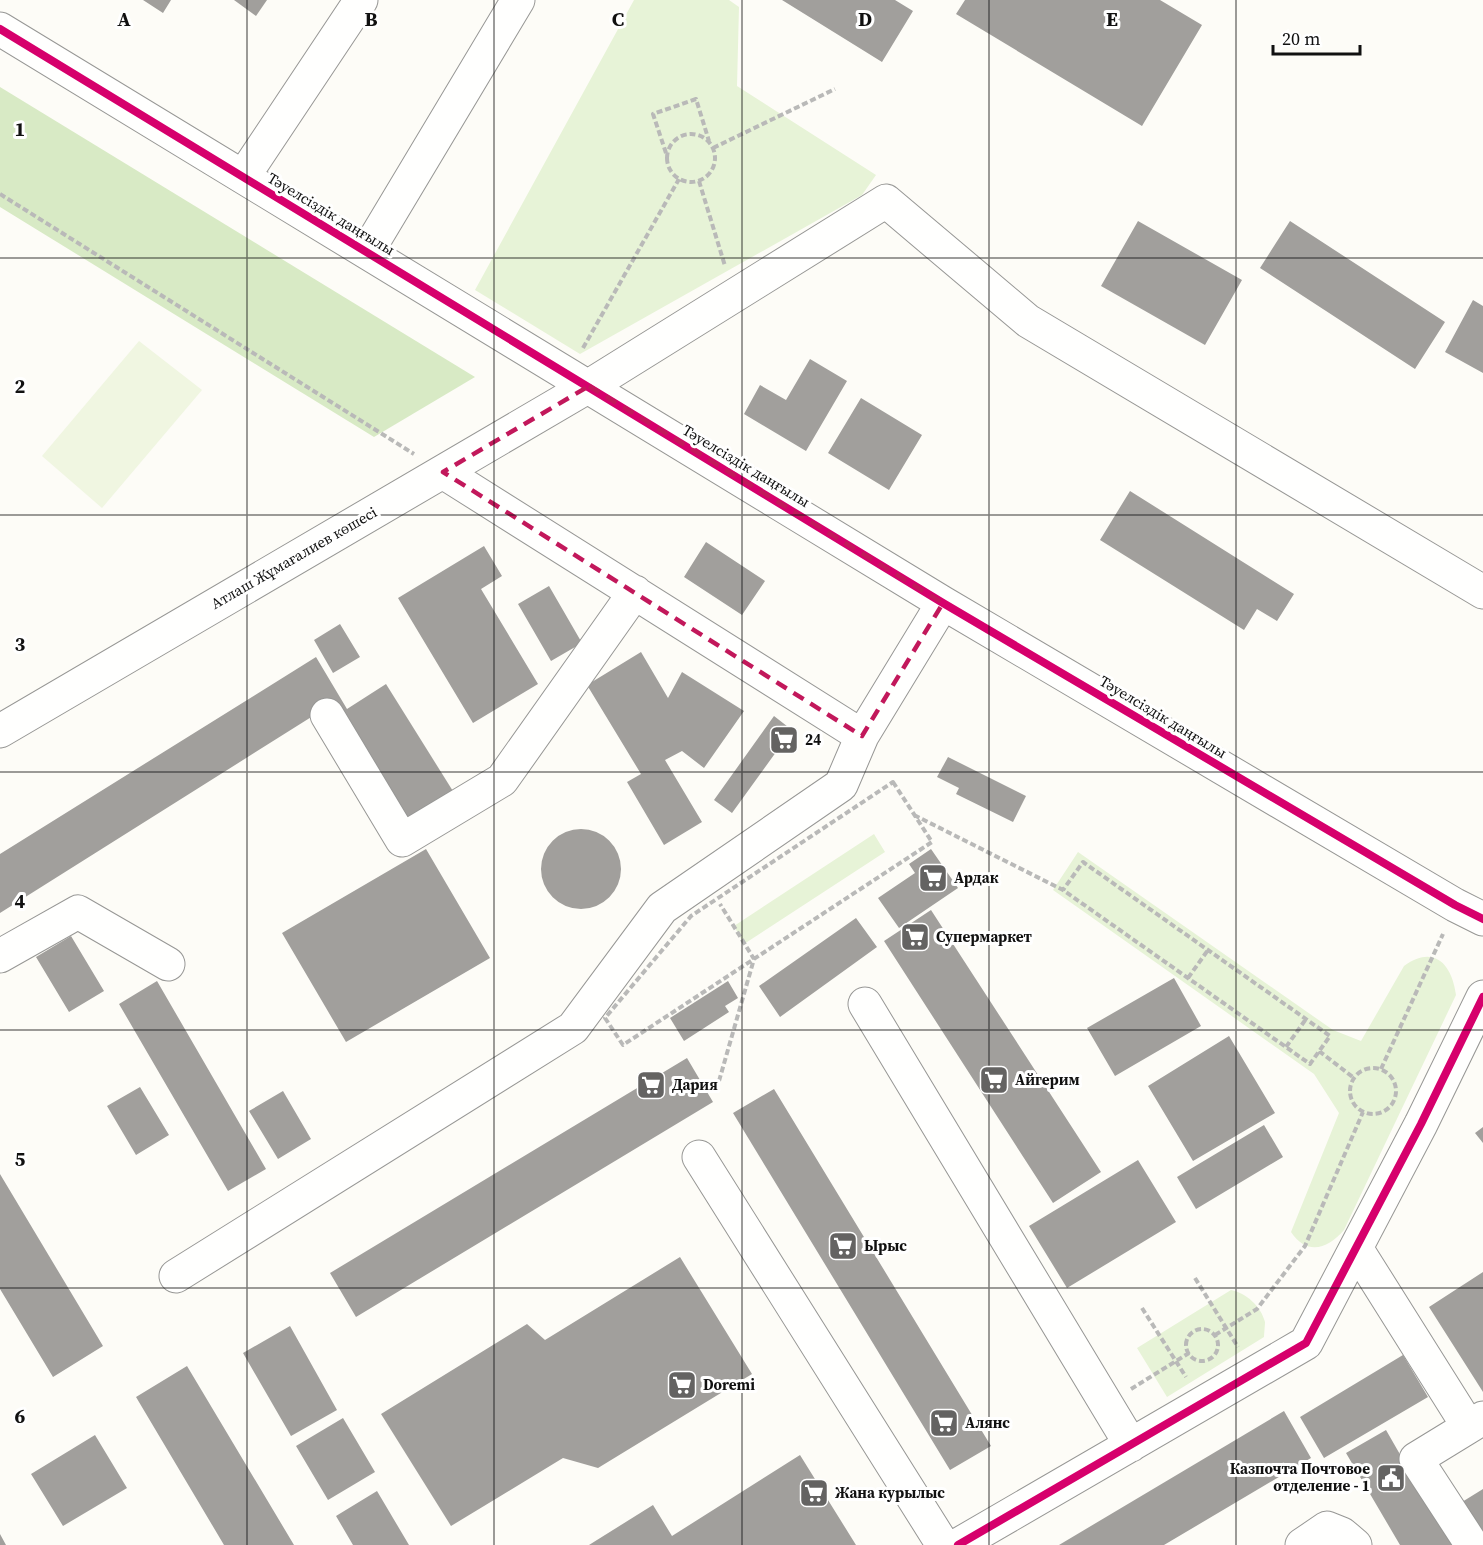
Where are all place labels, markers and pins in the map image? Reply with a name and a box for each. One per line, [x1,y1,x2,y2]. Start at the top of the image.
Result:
supermarket icon: 24 [768,724,800,756]
place label: 24 [805,729,821,750]
supermarket icon: Ардак [917,862,949,894]
place label: Ардак [954,867,999,888]
supermarket icon: Супермаркет [899,921,931,953]
place label: Супермаркет [936,926,1033,947]
supermarket icon: Айгерим [978,1064,1010,1096]
supermarket icon: Дария [635,1069,667,1101]
place label: Айгерим [1015,1069,1080,1090]
place label: Дария [672,1074,718,1095]
supermarket icon: Ырыс [827,1230,859,1262]
place label: Ырыс [864,1235,907,1256]
supermarket icon: Doremi [666,1369,698,1401]
place label: Doremi [703,1374,755,1395]
supermarket icon: Алянс [928,1407,960,1439]
place label: Алянс [965,1412,1010,1433]
place label: Казпочта Почтовое отделение - 1 [1230,1458,1370,1496]
public building icon: Казпочта Почтовое отделение - 1 [1375,1462,1407,1494]
supermarket icon: Жана курылыс [798,1477,830,1509]
place label: Жана курылыс [835,1482,945,1503]

